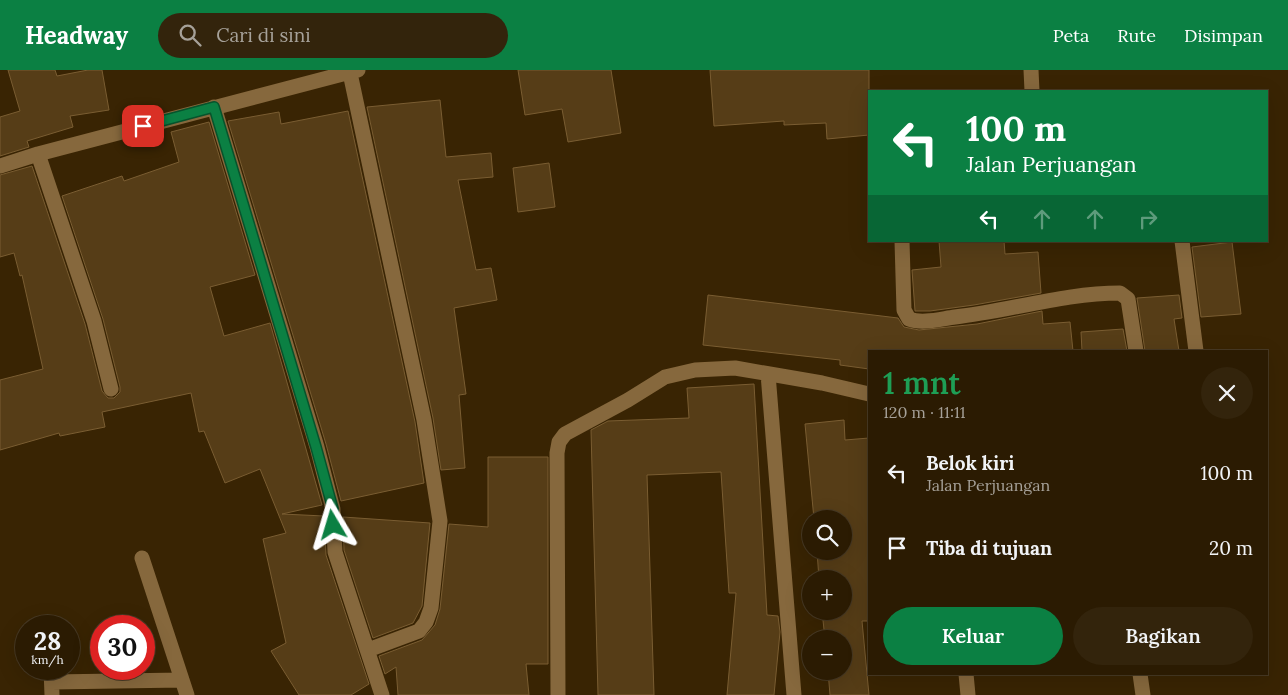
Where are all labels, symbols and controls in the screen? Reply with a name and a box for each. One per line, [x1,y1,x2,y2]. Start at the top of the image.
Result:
search box [158,13,508,58]
text: Headway [25,20,128,51]
icon: search [176,21,204,49]
text: Cari di sini [216,23,311,47]
text: Peta [1053,24,1089,47]
text: Rute [1117,24,1156,47]
text: Disimpan [1184,24,1263,47]
pin [122,105,164,147]
text: 100 m [966,106,1066,151]
icon: left [883,110,948,175]
icon: arrive [129,112,157,140]
text: Jalan Perjuangan [966,150,1137,178]
icon: left [975,205,1003,233]
icon: ahead [1028,205,1056,233]
icon: ahead [1081,205,1109,233]
icon: right [1134,205,1162,233]
text: 1 mnt [883,364,961,402]
button: close [1201,367,1253,419]
text: 120 m · 11:11 [883,402,966,422]
text: Belok kiri [926,451,1015,475]
icon: left [883,459,911,487]
text: 100 m [1201,461,1253,485]
text: Jalan Perjuangan [926,475,1050,495]
position arrow [306,498,358,550]
map controls [802,510,852,680]
button: search [802,510,852,560]
icon: arrive [883,534,911,562]
text: Tiba di tujuan [926,536,1052,560]
text: 20 m [1209,536,1253,560]
button: + [802,570,852,620]
button: Keluar [883,607,1063,665]
button: Bagikan [1073,607,1253,665]
speed limit sign: 30 [90,615,155,680]
text: 28 [34,625,61,657]
button: − [802,630,852,680]
text: km/h [31,652,64,667]

